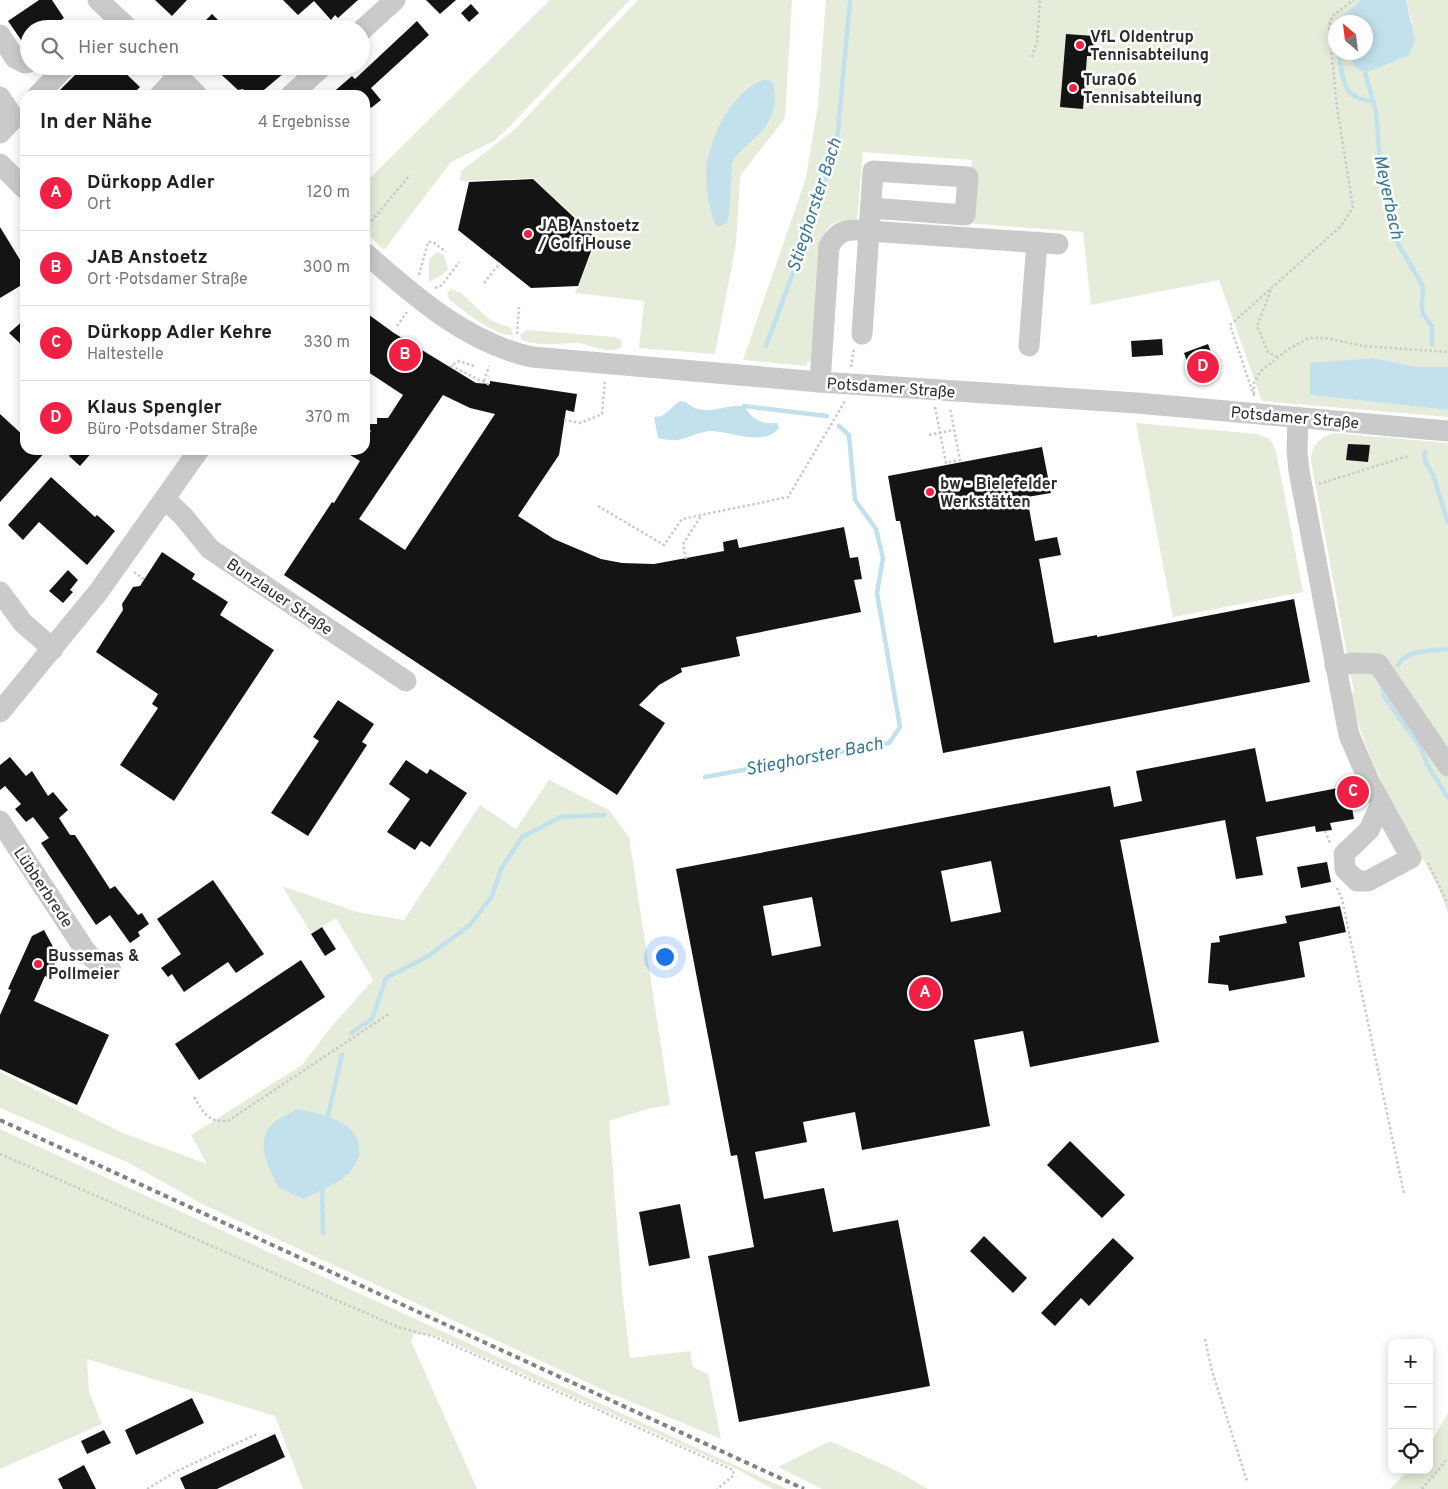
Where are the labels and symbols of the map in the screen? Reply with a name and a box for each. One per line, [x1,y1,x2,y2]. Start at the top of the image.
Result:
north arrow [1328,15,1373,60]
place label: VfL Oldentrup Tennisabteilung [1090,28,1209,66]
marker: VfL Oldentrup Tennisabteilung [1074,39,1086,51]
place label: Tura06 Tennisabteilung [1083,71,1202,109]
marker: Tura06 Tennisabteilung [1067,82,1079,94]
water label: Stieghorster Bach [783,135,848,275]
water label: Meyerbach [1367,153,1408,242]
place label: JAB Anstoetz / Golf House [537,217,640,255]
marker: JAB Anstoetz / Golf House [522,228,534,240]
pin: B [389,336,421,374]
pin: D [1187,348,1219,386]
street label: Potsdamer Straße [826,375,956,403]
street label: Potsdamer Straße [1230,403,1360,435]
place label: bw - Bielefelder Werkstätten [940,475,1058,513]
marker: bw - Bielefelder Werkstätten [924,486,936,498]
street label: Bunzlauer Straße [222,555,336,641]
water label: Stieghorster Bach [744,733,885,782]
pin: C [1337,773,1369,811]
street label: Lübberbrede [8,844,76,932]
your location [652,944,678,970]
place label: Bussemas & Pollmeier [48,947,139,985]
marker: Bussemas & Pollmeier [32,958,44,970]
pin: A [909,974,941,1012]

